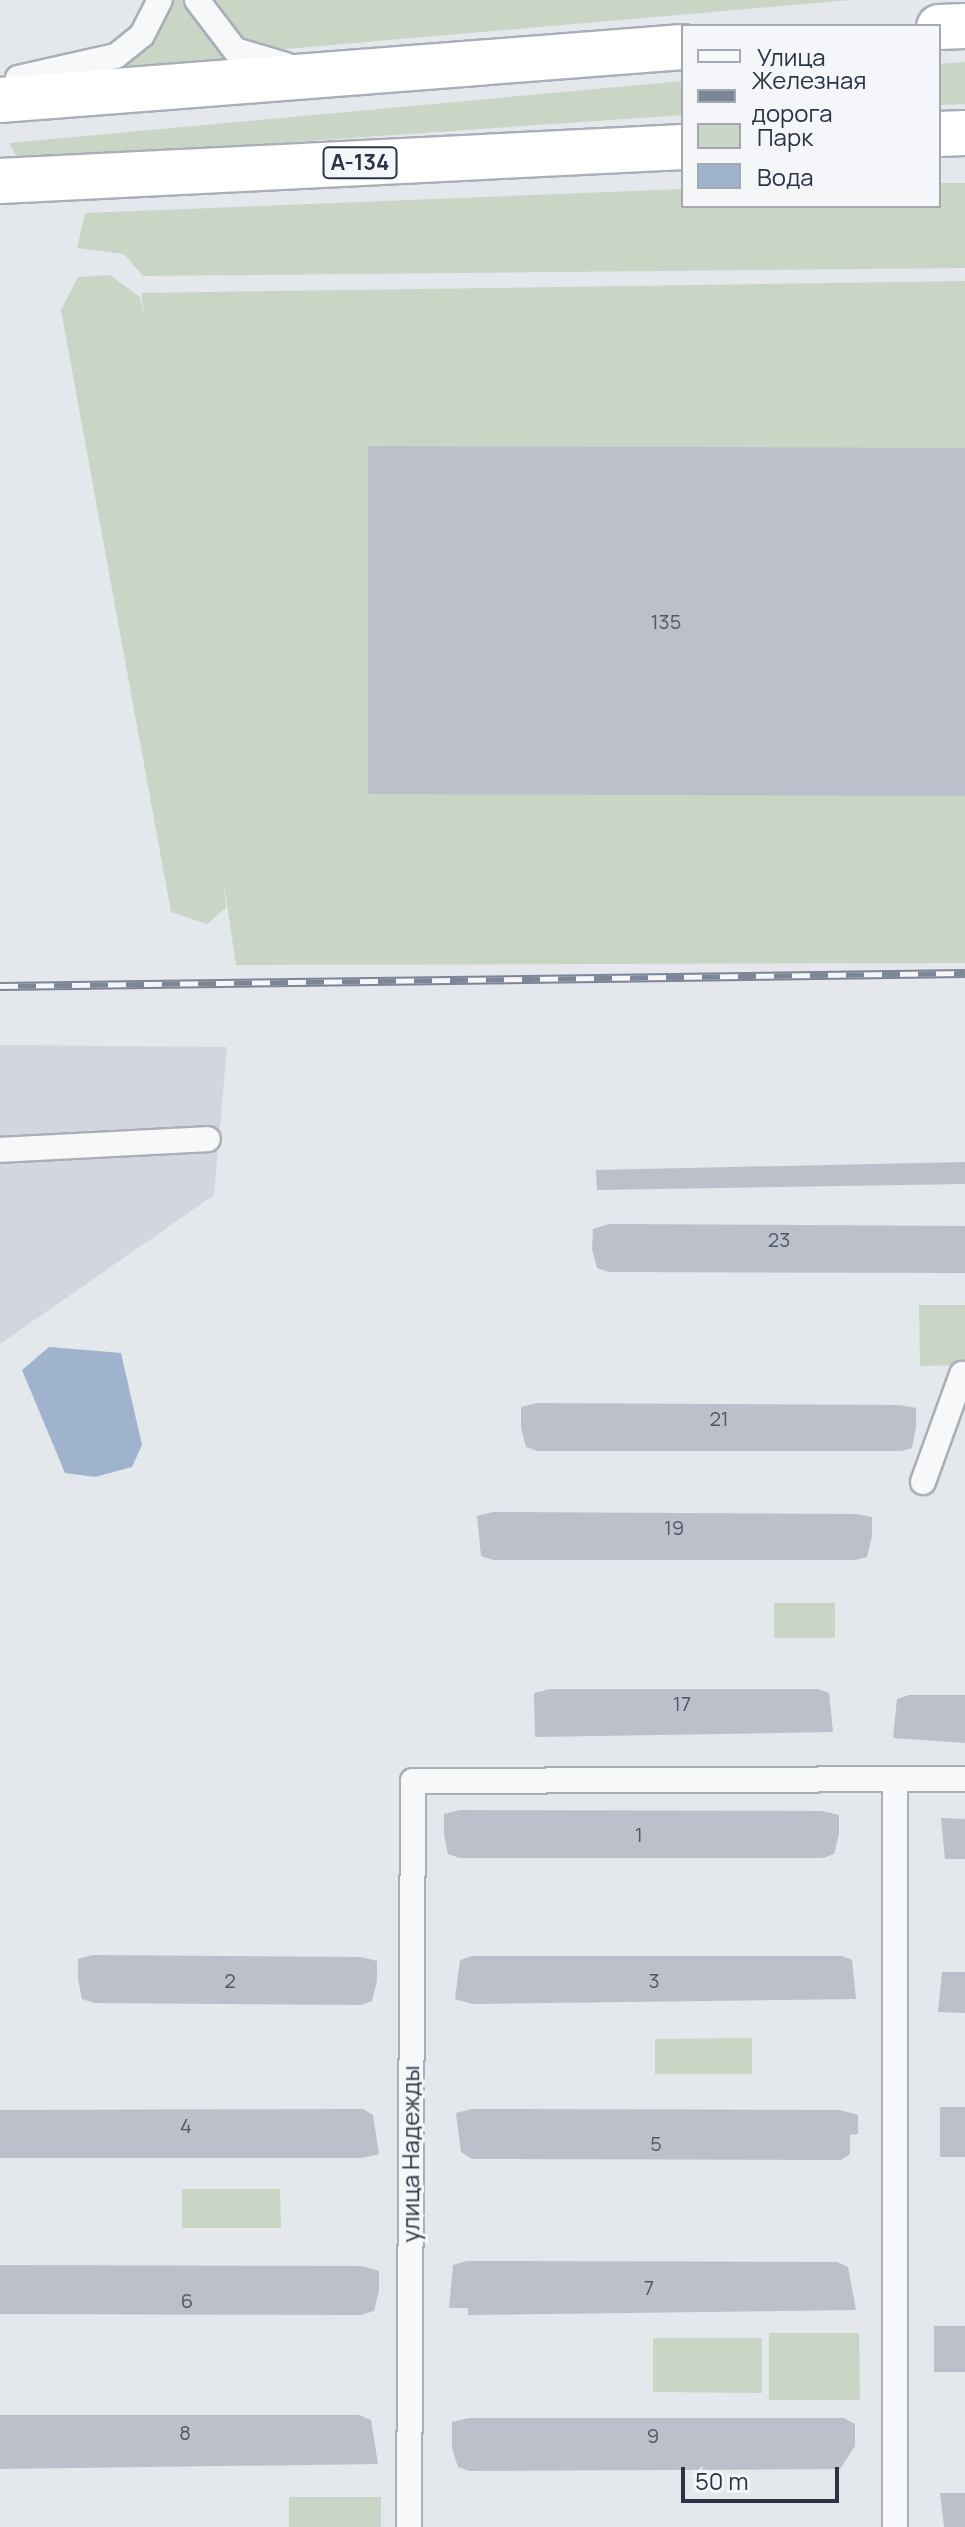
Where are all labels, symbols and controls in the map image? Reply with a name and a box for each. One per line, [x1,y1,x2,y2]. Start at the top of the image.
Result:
legend [681,24,941,208]
text: Улица [757,40,826,73]
text: Железная дорога [752,63,867,129]
text: Парк [757,120,813,153]
road number: А-134 [322,145,398,181]
text: Вода [757,160,814,193]
house number: 135 [651,609,681,633]
house number: 23 [768,1227,790,1251]
house number: 21 [709,1406,729,1430]
house number: 19 [664,1515,684,1539]
house number: 17 [673,1691,691,1715]
house number: 1 [635,1822,643,1846]
house number: 2 [224,1968,236,1992]
house number: 3 [648,1968,660,1992]
street label: улица Надежды [396,2066,424,2242]
house number: 4 [180,2113,192,2137]
house number: 5 [650,2131,662,2155]
house number: 7 [644,2275,654,2299]
house number: 6 [181,2288,193,2312]
house number: 8 [179,2420,191,2444]
house number: 9 [647,2423,659,2447]
scale bar [685,2451,843,2501]
text: 50 m [695,2464,749,2497]

